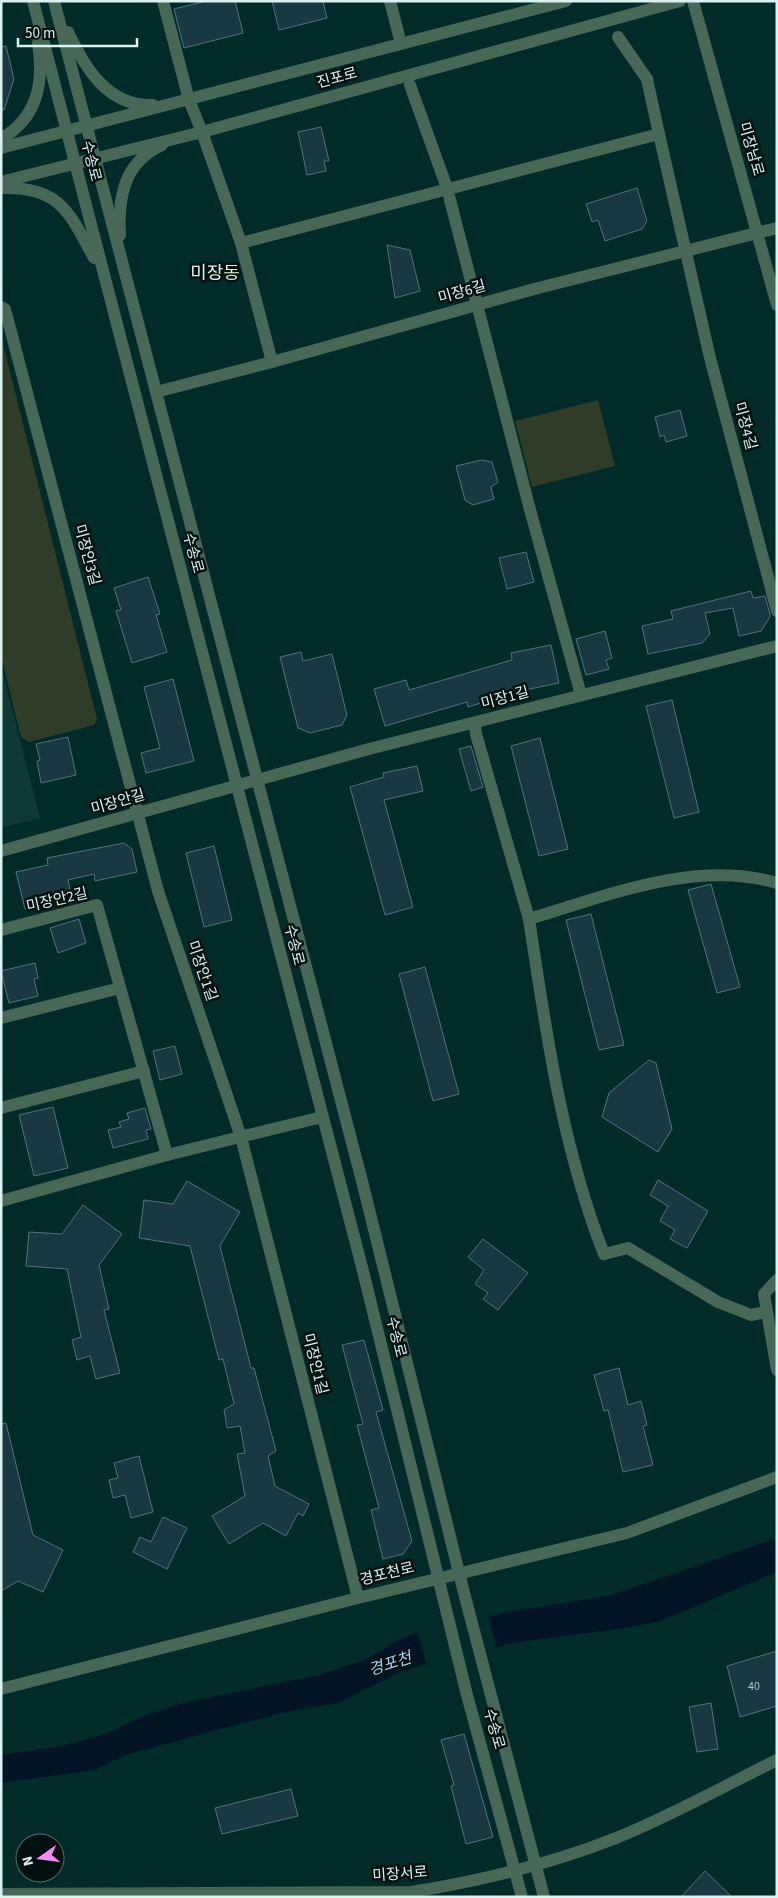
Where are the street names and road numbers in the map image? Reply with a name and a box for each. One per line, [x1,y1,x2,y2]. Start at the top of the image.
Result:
street label: 진포로 [314,62,360,94]
street label: 미장남로 [733,120,769,178]
street label: 수송로 [76,138,106,184]
street label: 미장6길 [436,275,488,309]
street label: 미장4길 [729,400,761,452]
street label: 미장안3길 [69,522,105,588]
street label: 수송로 [177,530,209,576]
street label: 미장1길 [479,682,531,714]
street label: 미장안길 [89,784,147,820]
street label: 미장안2길 [24,883,90,917]
street label: 수송로 [279,922,309,968]
street label: 미장안1길 [182,938,222,1004]
street label: 수송로 [381,1314,411,1360]
street label: 미장안1길 [297,1331,333,1397]
street label: 경포천로 [358,1557,416,1591]
street label: 수송로 [478,1706,510,1752]
street label: 미장서로 [372,1862,428,1886]

